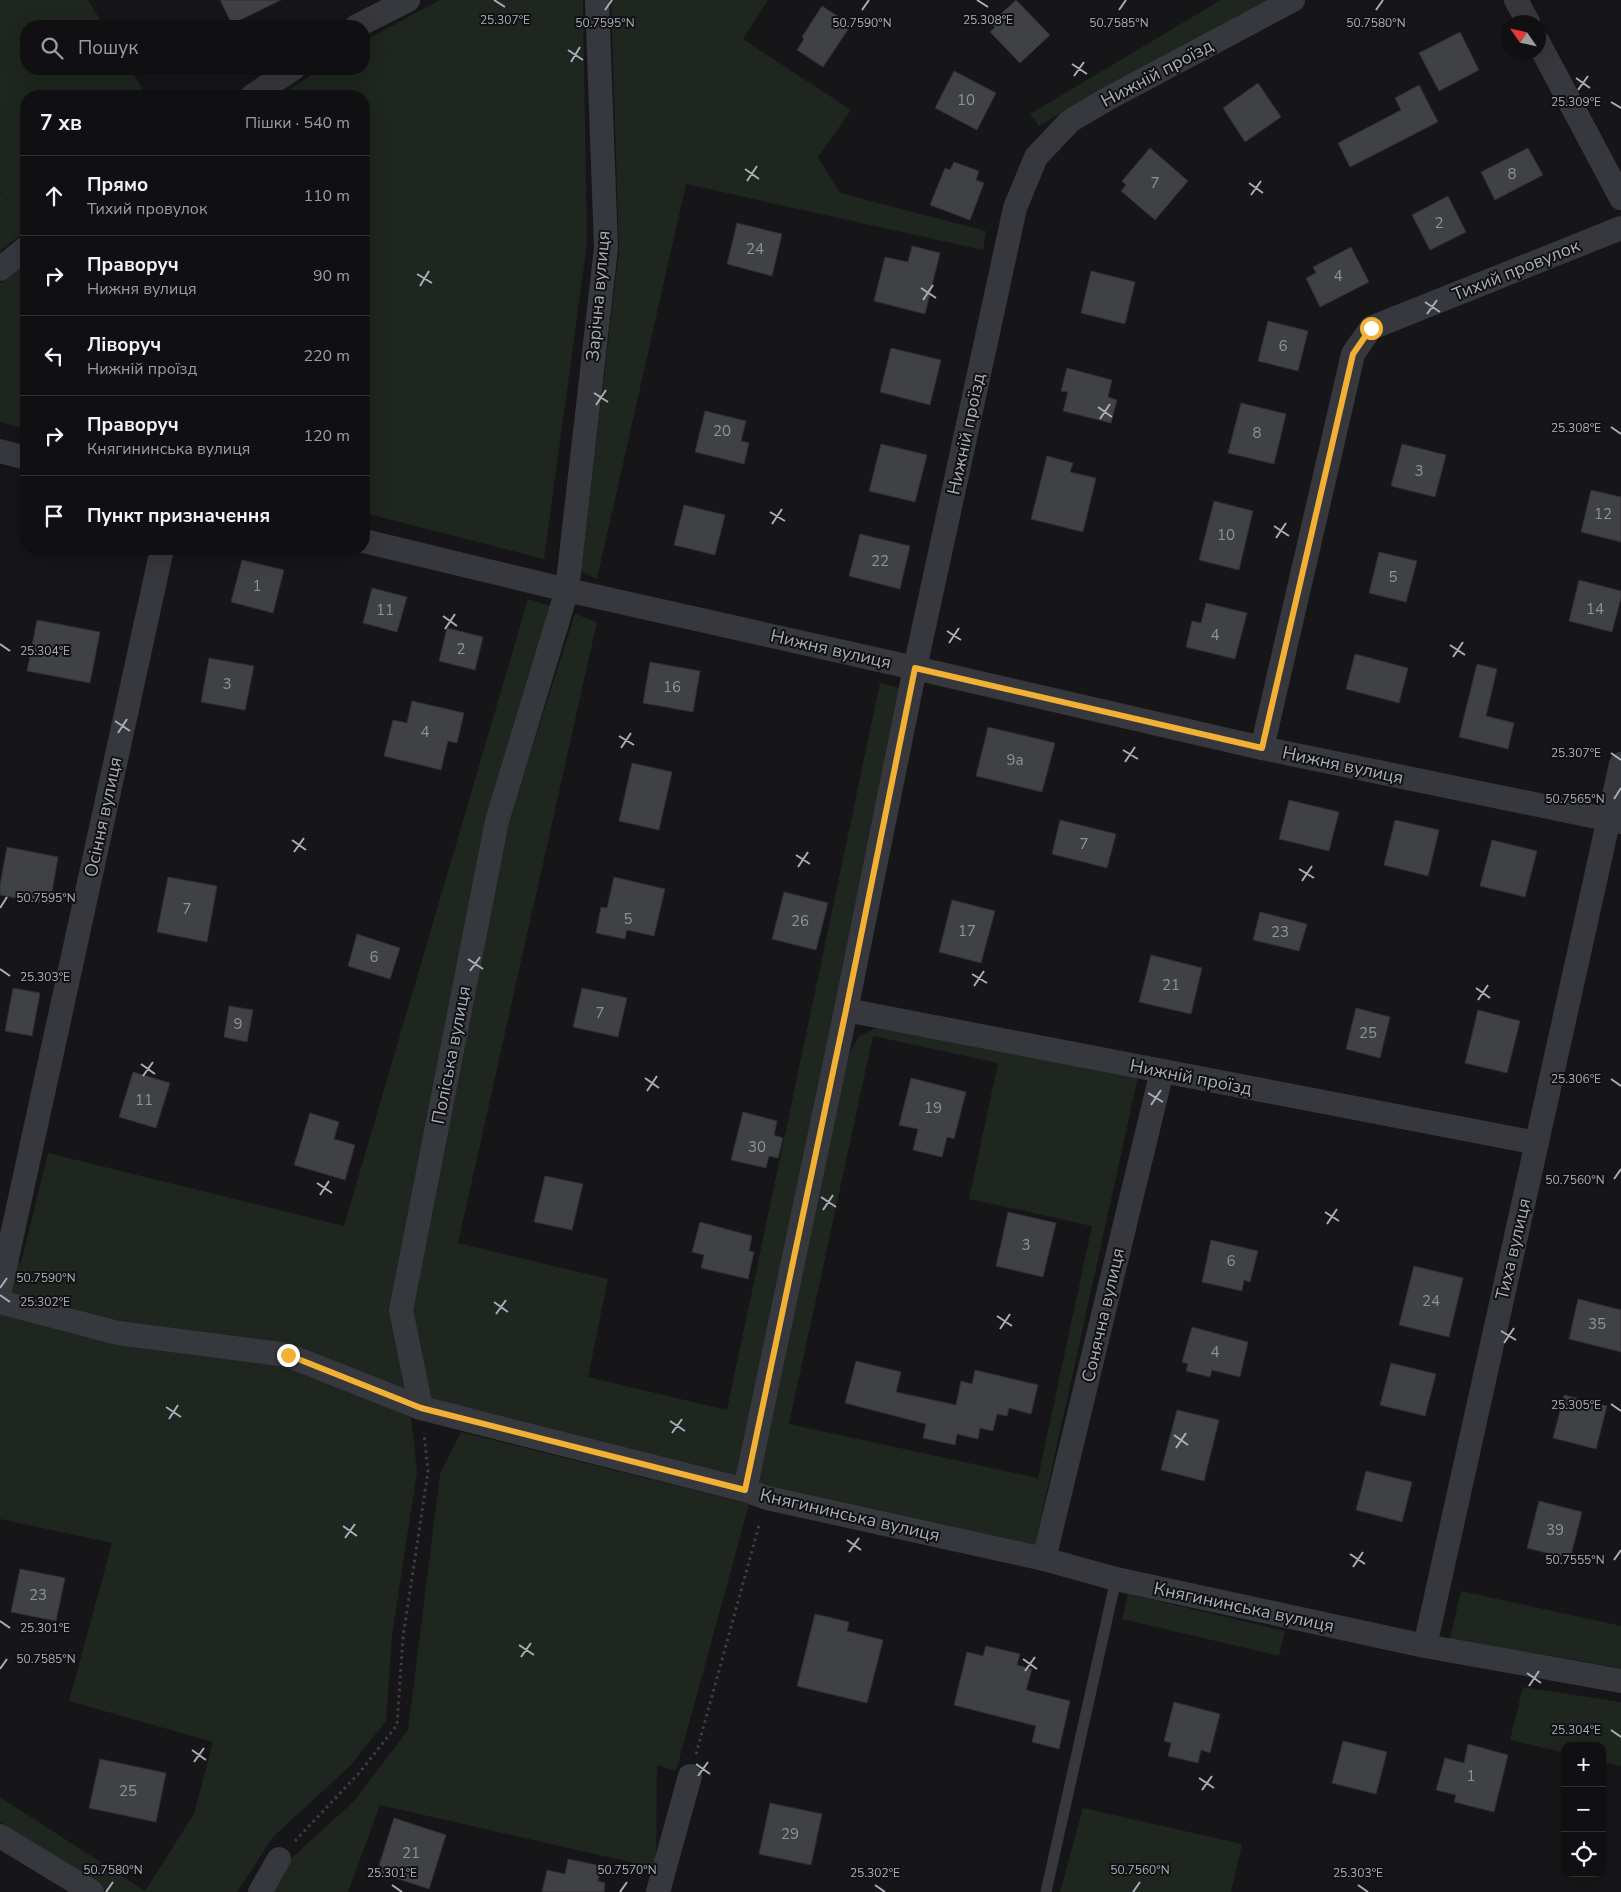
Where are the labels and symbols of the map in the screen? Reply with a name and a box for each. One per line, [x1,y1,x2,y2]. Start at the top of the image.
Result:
text: 25.307°E [480,12,530,28]
text: 25.308°E [963,12,1013,28]
text: 50.7595°N [575,15,635,31]
text: 50.7590°N [832,15,892,31]
text: 50.7585°N [1089,15,1149,31]
text: 50.7580°N [1346,15,1406,31]
north arrow [1501,15,1546,60]
street label: Нижній проїзд [1097,33,1218,113]
house number: 10 [957,90,975,110]
text: 25.309°E [1551,94,1601,110]
house number: 8 [1507,164,1517,184]
house number: 7 [1150,173,1160,193]
house number: 2 [1434,213,1444,233]
street label: Зарічна вулиця [580,230,616,362]
street label: Тихий провулок [1449,233,1584,306]
house number: 24 [746,239,764,259]
house number: 4 [1333,266,1343,286]
route start [1360,317,1383,340]
house number: 6 [1278,336,1288,356]
street label: Нижній проїзд [941,371,991,497]
text: 25.308°E [1551,420,1601,436]
house number: 20 [713,421,731,441]
house number: 8 [1252,423,1262,443]
house number: 3 [1414,461,1424,481]
house number: 12 [1594,504,1612,524]
house number: 10 [1217,525,1235,545]
house number: 22 [871,551,889,571]
house number: 5 [1388,567,1398,587]
house number: 1 [252,576,262,596]
house number: 14 [1586,599,1604,619]
house number: 11 [376,600,394,620]
street label: Нижня вулиця [768,623,894,675]
house number: 4 [1210,625,1220,645]
house number: 2 [456,639,466,659]
text: 25.304°E [20,643,70,659]
house number: 3 [222,674,232,694]
house number: 16 [663,677,681,697]
house number: 4 [420,722,430,742]
street label: Нижня вулиця [1280,740,1406,790]
text: 25.307°E [1551,745,1601,761]
house number: 9а [1006,750,1024,770]
street label: Осіння вулиця [79,755,127,879]
text: 50.7565°N [1545,791,1605,807]
house number: 7 [1079,834,1089,854]
text: 50.7595°N [16,890,76,906]
house number: 7 [182,899,192,919]
house number: 5 [623,909,633,929]
house number: 26 [791,911,809,931]
house number: 17 [958,921,976,941]
house number: 23 [1271,922,1289,942]
house number: 6 [369,947,379,967]
text: 25.303°E [20,969,70,985]
house number: 21 [1162,975,1180,995]
street label: Поліська вулиця [426,984,476,1126]
house number: 7 [595,1003,605,1023]
house number: 9 [233,1014,243,1034]
house number: 25 [1359,1023,1377,1043]
street label: Нижній проїзд [1128,1053,1254,1101]
text: 25.306°E [1551,1071,1601,1087]
house number: 11 [135,1090,153,1110]
house number: 19 [924,1098,942,1118]
house number: 30 [748,1137,766,1157]
text: 50.7560°N [1545,1172,1605,1188]
street label: Тиха вулиця [1490,1196,1536,1302]
house number: 3 [1021,1235,1031,1255]
street label: Сонячна вулиця [1076,1245,1130,1385]
house number: 6 [1226,1251,1236,1271]
text: 50.7590°N [16,1270,76,1286]
house number: 24 [1422,1291,1440,1311]
text: 25.302°E [20,1294,70,1310]
house number: 35 [1588,1314,1606,1334]
house number: 4 [1210,1342,1220,1362]
route end [277,1344,300,1367]
text: 25.305°E [1551,1397,1601,1413]
street label: Княгининська вулиця [758,1483,942,1547]
house number: 39 [1546,1520,1564,1540]
text: 50.7555°N [1545,1552,1605,1568]
street label: Княгининська вулиця [1152,1576,1336,1638]
house number: 23 [29,1585,47,1605]
text: 25.301°E [20,1620,70,1636]
text: 50.7585°N [16,1651,76,1667]
text: 25.304°E [1551,1722,1601,1738]
house number: 1 [1466,1766,1476,1786]
house number: 25 [119,1781,137,1801]
house number: 29 [781,1824,799,1844]
house number: 21 [402,1843,420,1863]
text: 50.7580°N [83,1862,143,1878]
text: 50.7570°N [597,1862,657,1878]
text: 50.7560°N [1110,1862,1170,1878]
text: 25.301°E [367,1865,417,1881]
text: 25.302°E [850,1865,900,1881]
text: 25.303°E [1333,1865,1383,1881]

